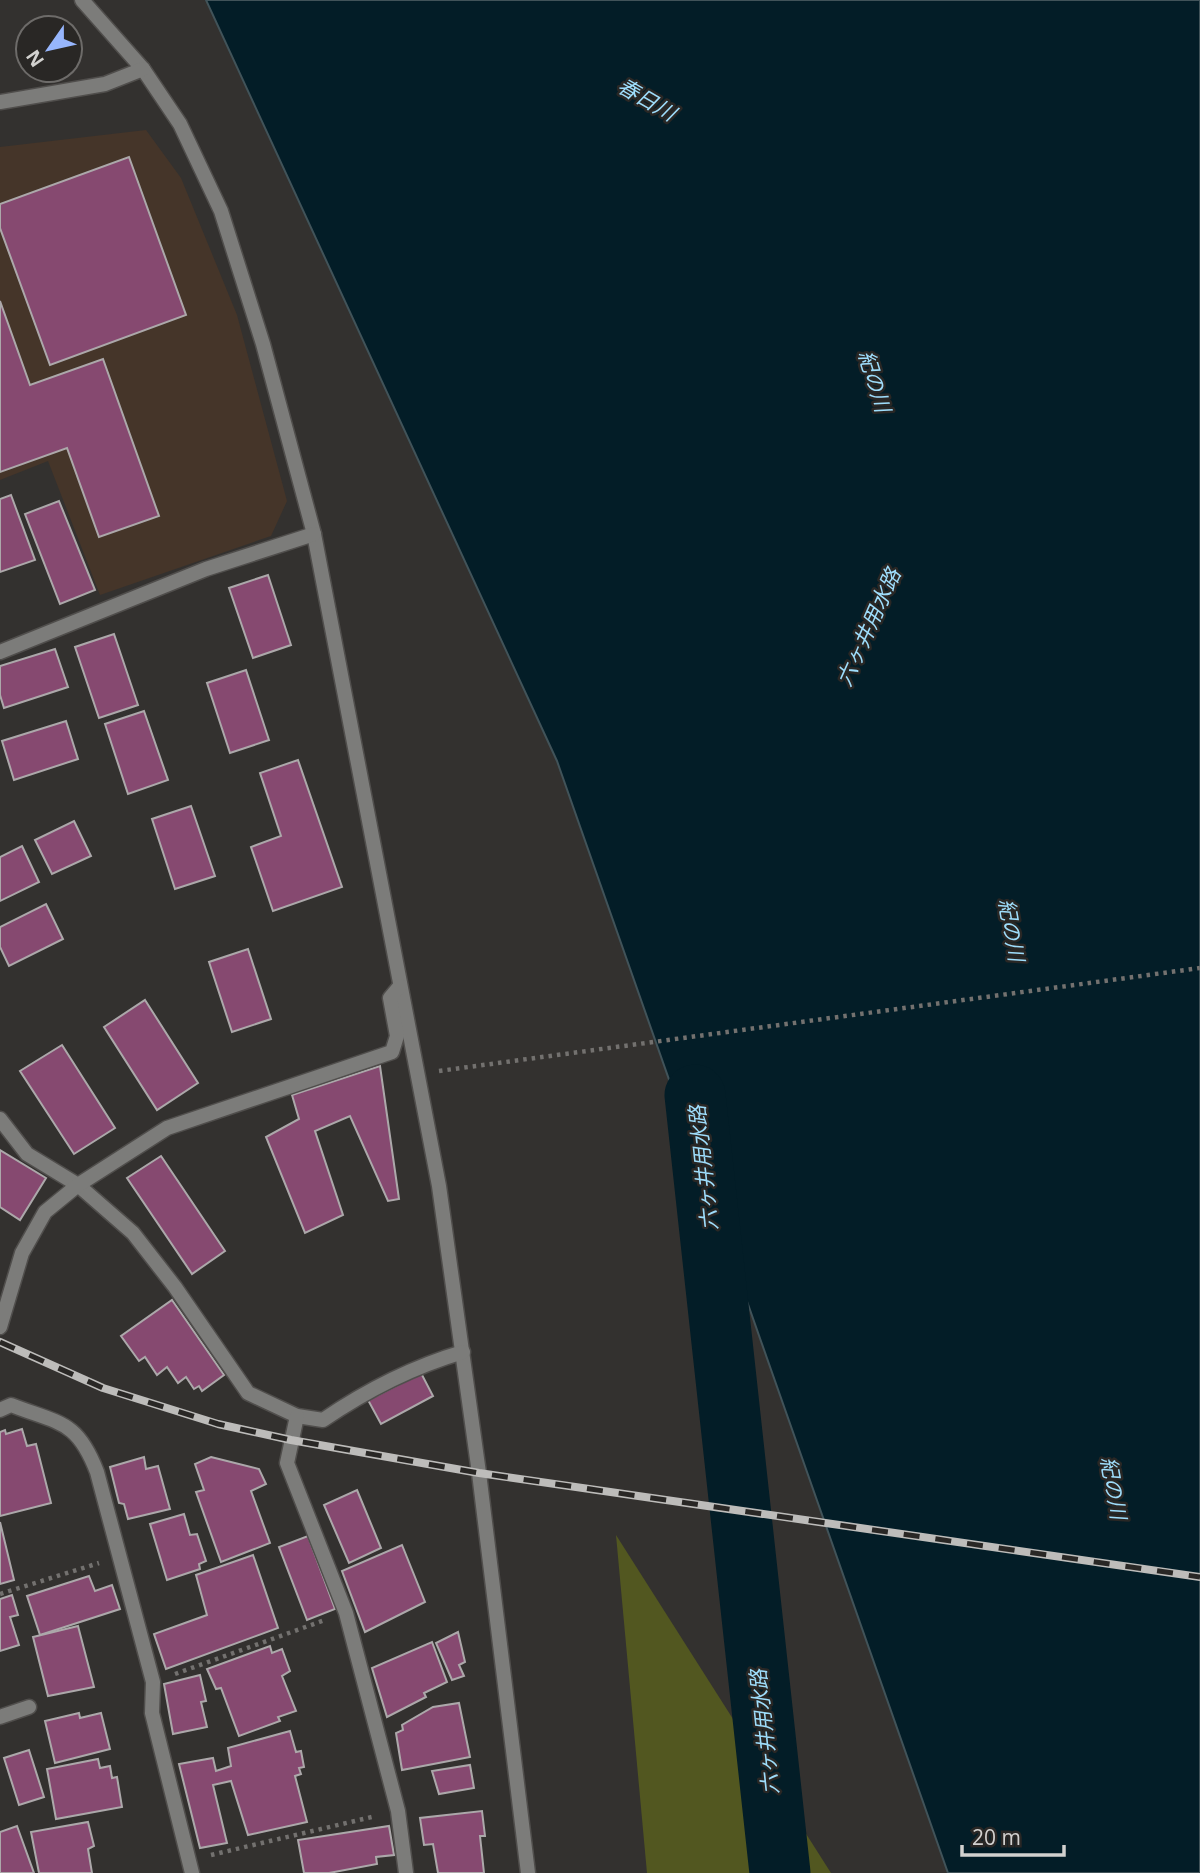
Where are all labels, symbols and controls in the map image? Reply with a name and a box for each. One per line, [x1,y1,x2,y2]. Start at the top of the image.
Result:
north arrow [14,14,84,84]
text: N [20,45,50,72]
water label: 春日川 [613,71,683,128]
water label: 紀の川 [852,347,898,417]
water label: 六ヶ井用水路 [830,562,907,690]
water label: 紀の川 [993,897,1032,965]
water label: 六ヶ井用水路 [682,1102,724,1232]
water label: 紀の川 [1095,1455,1134,1523]
water label: 六ヶ井用水路 [743,1666,785,1796]
scale bar [962,1814,1064,1858]
text: 20 m [972,1823,1021,1851]

